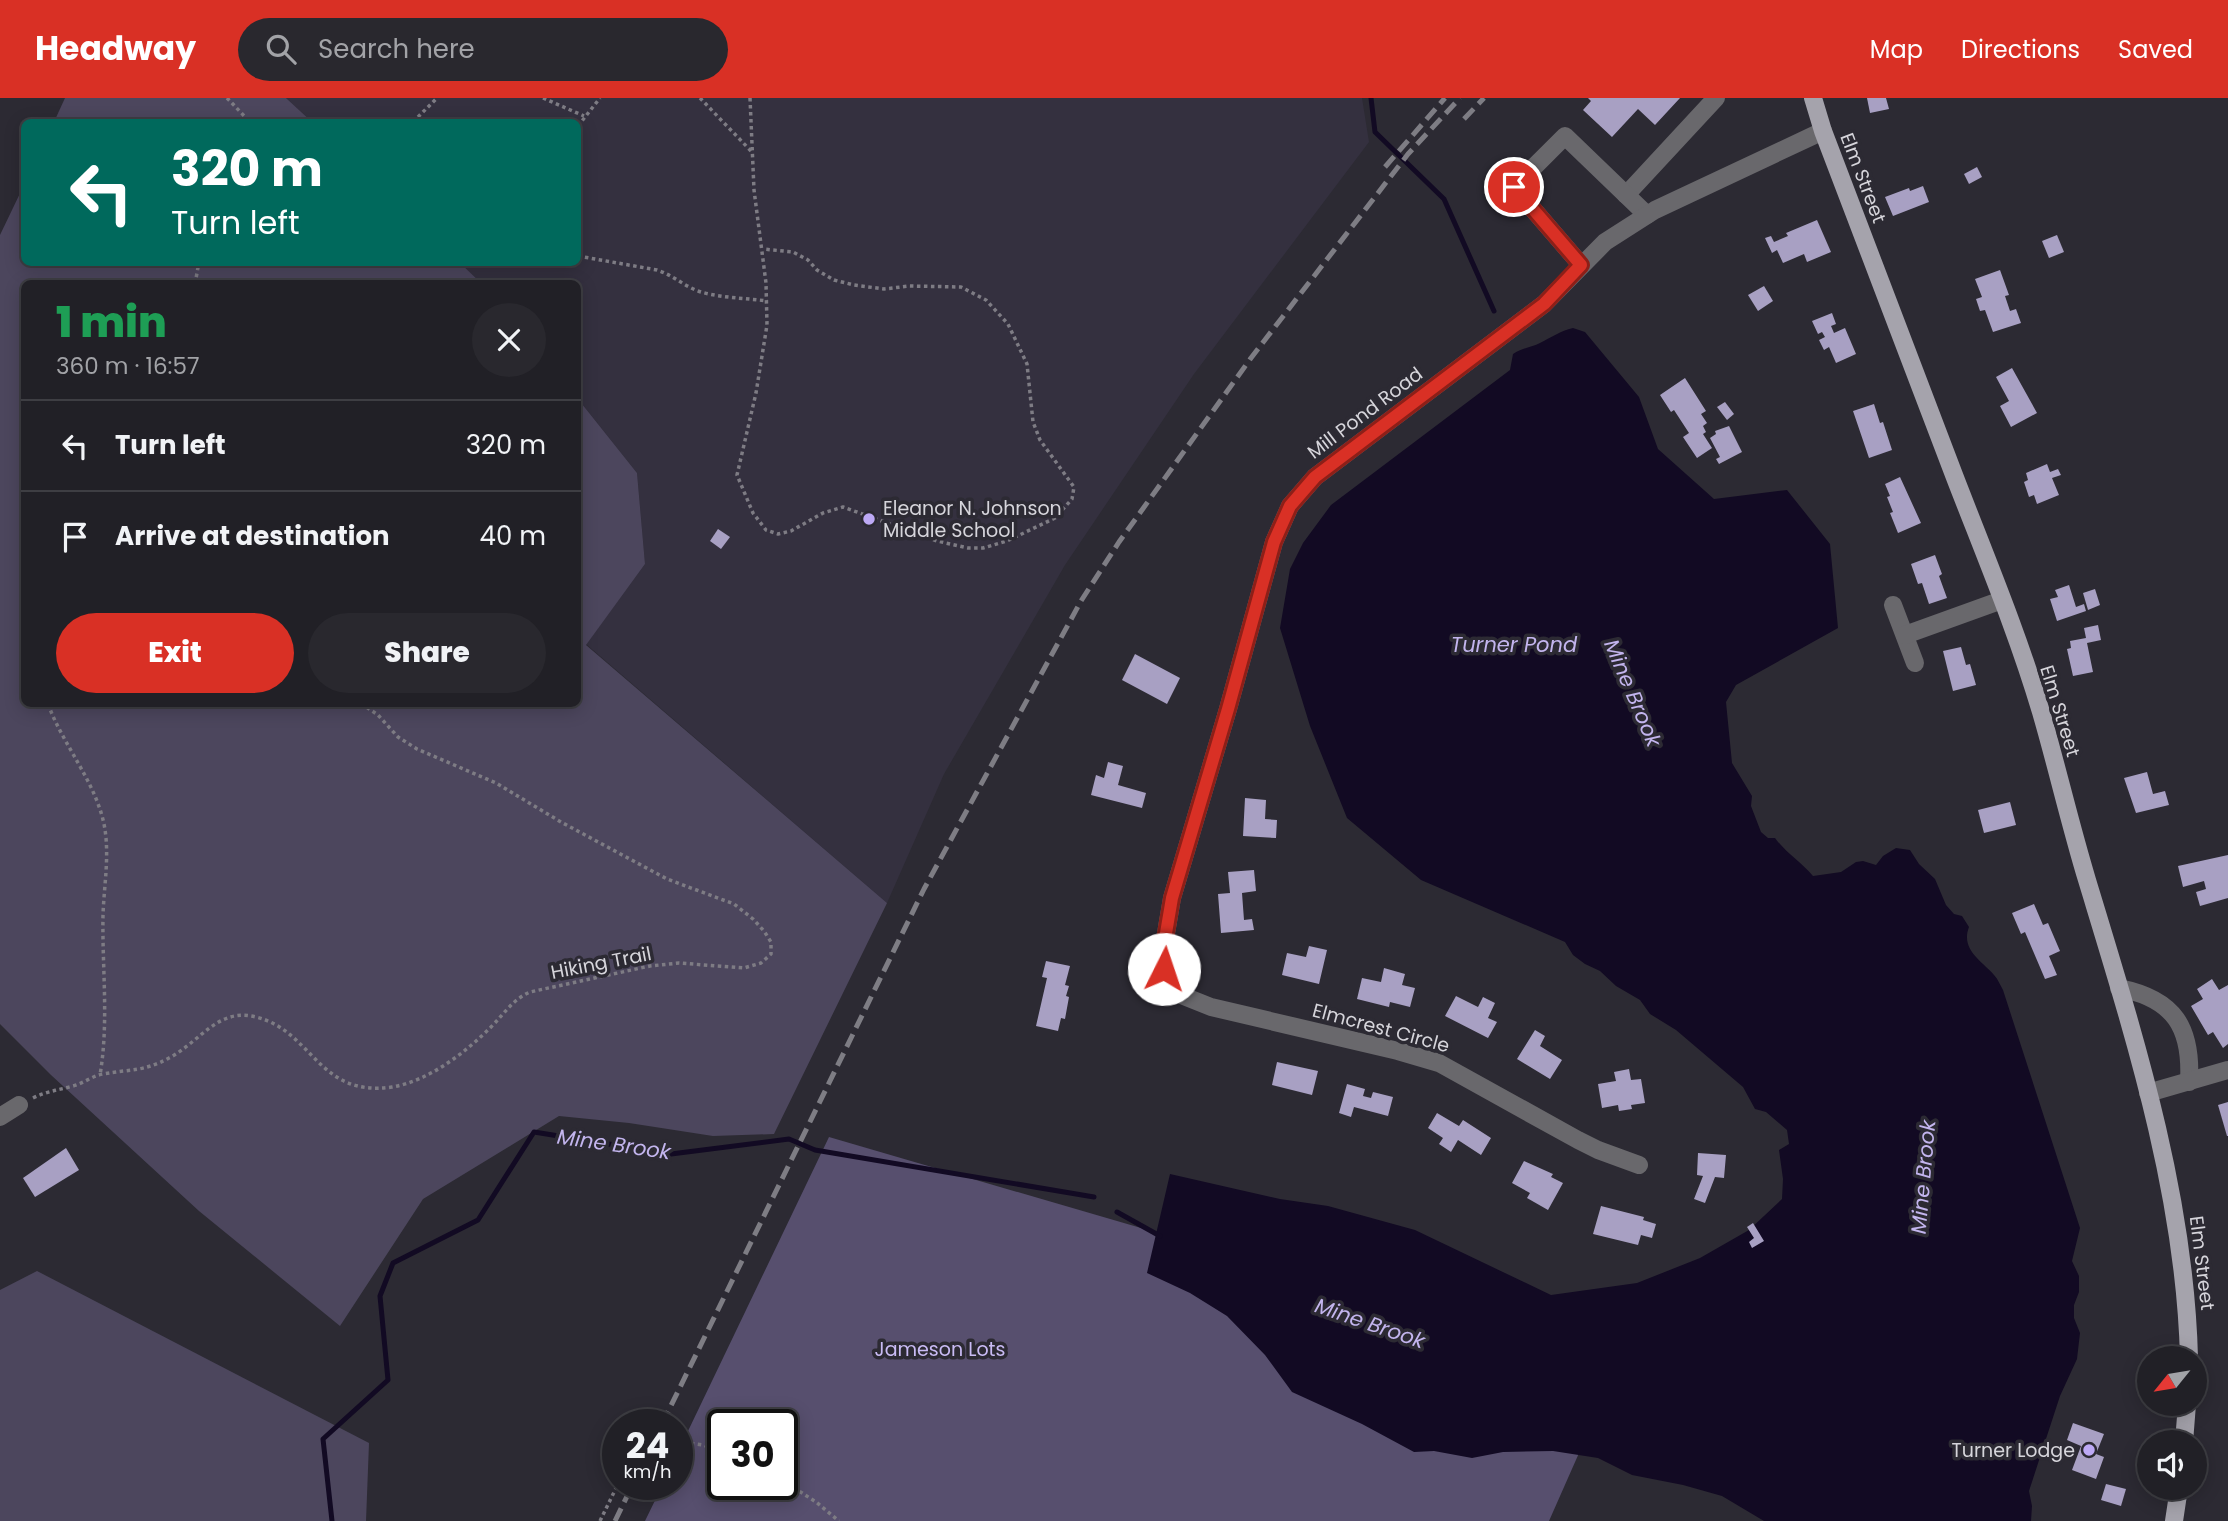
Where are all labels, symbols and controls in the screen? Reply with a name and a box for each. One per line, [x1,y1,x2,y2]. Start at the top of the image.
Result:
search box [238,18,728,81]
text: Headway [35,25,196,72]
icon: search [262,30,300,68]
text: Search here [318,31,475,67]
text: Map [1870,33,1923,66]
text: Directions [1961,33,2080,66]
text: Saved [2118,33,2193,66]
street label: Elm Street [1833,129,1893,227]
text: 320 m [171,135,323,203]
icon: left [56,147,147,238]
pin [1484,157,1544,217]
icon: arrive [1495,168,1533,206]
text: Turn left [171,200,300,245]
text: 1 min [56,293,167,352]
button: close [472,303,546,377]
text: 360 m · 16:57 [56,350,199,382]
street label: Mill Pond Road [1302,361,1428,465]
icon: left [56,427,94,465]
text: Turn left [115,427,226,463]
text: 320 m [466,427,546,463]
place label: Eleanor N. Johnson Middle School [883,495,1062,544]
marker: Eleanor N. Johnson Middle School [861,511,877,527]
icon: arrive [56,518,94,556]
text: Arrive at destination [115,518,390,554]
text: 40 m [480,518,546,554]
button: Exit [56,613,294,693]
button: Share [308,613,546,693]
water label: Turner Pond [1451,630,1578,659]
water label: Mine Brook [1597,635,1669,752]
street label: Elm Street [2033,662,2087,760]
position arrow [1127,932,1201,1006]
street label: Hiking Trail [548,940,654,986]
street label: Elmcrest Circle [1310,997,1452,1059]
water label: Mine Brook [1904,1118,1943,1235]
water label: Mine Brook [555,1122,674,1166]
street label: Elm Street [2183,1214,2221,1312]
water label: Mine Brook [1311,1291,1430,1356]
park label: Jameson Lots [875,1336,1005,1363]
north arrow [2137,1346,2207,1416]
map controls [2137,1346,2207,1500]
speed limit sign: 30 [707,1409,798,1500]
text: 24 [626,1421,669,1470]
button: sound [2137,1430,2207,1500]
place label: Turner Lodge [1952,1437,2075,1464]
marker: Turner Lodge [2081,1442,2097,1458]
text: km/h [624,1459,671,1484]

